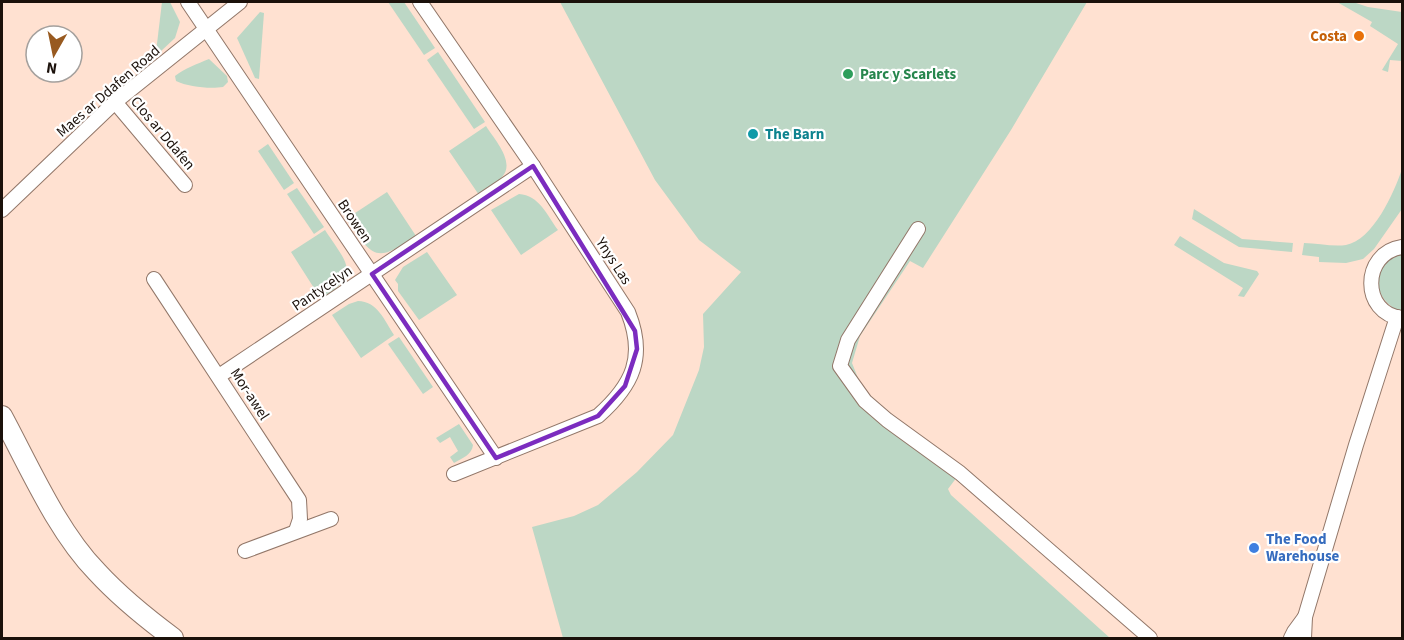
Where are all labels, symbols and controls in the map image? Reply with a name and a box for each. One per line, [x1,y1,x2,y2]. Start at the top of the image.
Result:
north arrow [24,24,84,84]
place label: Costa [1310,26,1347,47]
marker: Costa [1352,29,1366,43]
street label: Maes ar Ddafen Road [52,40,165,142]
text: N [45,56,59,80]
place label: Parc y Scarlets [860,64,957,85]
marker: Parc y Scarlets [841,67,855,81]
street label: Clos ar Ddafen [125,92,200,175]
place label: The Barn [765,124,824,145]
marker: The Barn [746,127,760,141]
street label: Browen [332,195,377,247]
street label: Ynys Las [590,233,637,289]
street label: Pantycelyn [288,261,357,316]
street label: Mor-awel [225,364,274,425]
place label: The Food Warehouse [1266,529,1340,567]
marker: The Food Warehouse [1247,541,1261,555]

